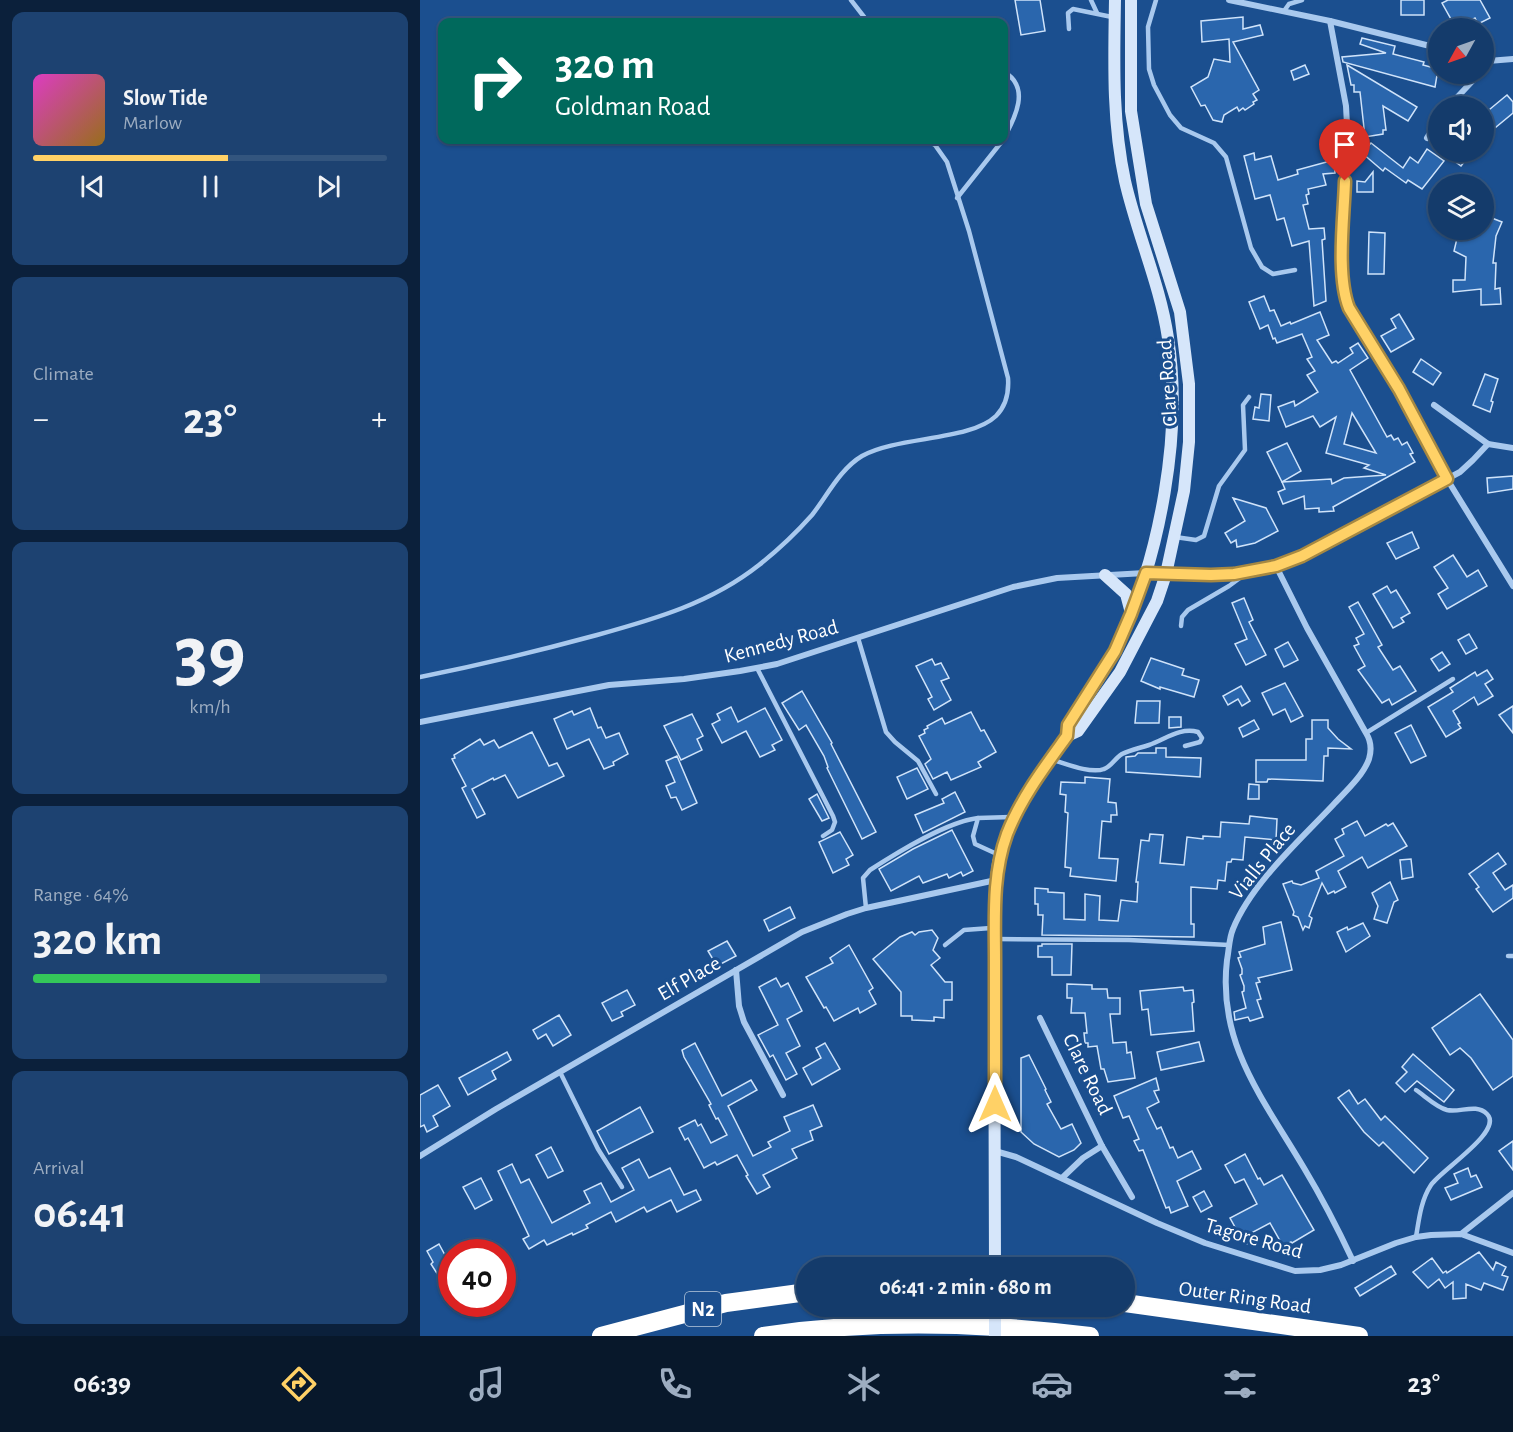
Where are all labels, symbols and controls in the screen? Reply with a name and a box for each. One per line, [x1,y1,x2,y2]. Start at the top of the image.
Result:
north arrow [1428,18,1494,84]
map controls [1428,18,1494,240]
icon: right [456,42,534,120]
text: 320 m [555,44,655,86]
text: Slow Tide [123,87,208,109]
text: Goldman Road [555,93,710,120]
button: sound [1428,96,1494,162]
text: Marlow [123,113,182,133]
pin [1319,119,1370,181]
icon: arrive [1328,128,1361,161]
icon: previous [76,170,109,203]
icon: pause [194,170,227,203]
icon: next [312,170,345,203]
button: layers [1428,174,1494,240]
street label: Clare Road [1154,339,1181,427]
text: Climate [33,364,94,384]
text: 23° [183,397,237,442]
text: − [33,403,49,436]
text: + [371,403,387,436]
street label: Kennedy Road [722,616,840,667]
text: 39 [174,617,246,695]
text: km/h [189,697,231,717]
street label: Vialls Place [1225,819,1299,904]
text: Range · 64% [33,885,129,905]
text: 320 km [33,918,162,963]
street label: Elf Place [654,952,724,1005]
street label: Clare Road [1059,1030,1116,1118]
position arrow [963,1072,1027,1136]
text: Arrival [33,1158,84,1178]
text: 06:41 [33,1191,127,1236]
street label: Tagore Road [1203,1215,1305,1262]
speed limit sign: 40 [438,1239,516,1317]
text: 06:41 · 2 min · 680 m [879,1276,1052,1298]
street label: Outer Ring Road [1177,1278,1313,1317]
road number: N2 [685,1292,721,1326]
icon: directions [278,1363,320,1405]
icon: music [466,1363,508,1405]
icon: phone [654,1363,696,1405]
icon: climate [843,1363,885,1405]
icon: car [1031,1363,1073,1405]
icon: filters [1219,1363,1261,1405]
text: 06:39 [73,1370,131,1397]
text: 23° [1408,1370,1440,1397]

